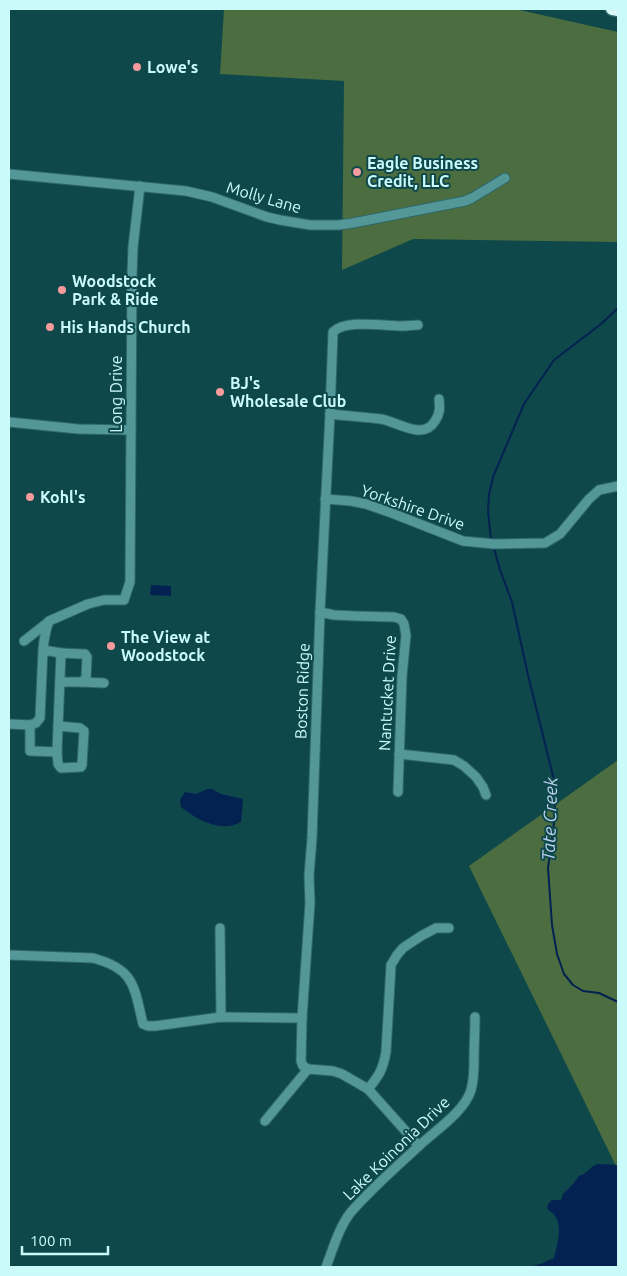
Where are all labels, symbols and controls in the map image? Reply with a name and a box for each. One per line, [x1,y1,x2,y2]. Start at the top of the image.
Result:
place label: Lowe's [147,58,198,76]
marker: Lowe's [131,61,143,73]
place label: Eagle Business Credit, LLC [367,154,478,190]
marker: Eagle Business Credit, LLC [351,166,363,178]
street label: Molly Lane [224,178,304,216]
place label: Woodstock Park & Ride [72,272,159,308]
marker: Woodstock Park & Ride [56,284,68,296]
place label: His Hands Church [60,318,191,336]
marker: His Hands Church [44,321,56,333]
street label: Long Drive [107,355,125,433]
place label: BJ's Wholesale Club [230,374,346,410]
marker: BJ's Wholesale Club [214,386,226,398]
street label: Yorkshire Drive [359,481,467,533]
place label: Kohl's [40,488,85,506]
marker: Kohl's [24,491,36,503]
place label: The View at Woodstock [121,628,210,664]
street label: Nantucket Drive [375,635,399,751]
marker: The View at Woodstock [105,640,117,652]
street label: Boston Ridge [291,643,313,739]
water label: Tate Creek [538,776,560,861]
street label: Lake Koinonia Drive [339,1093,453,1203]
scale bar [22,1224,109,1256]
text: 100 m [30,1232,72,1249]

